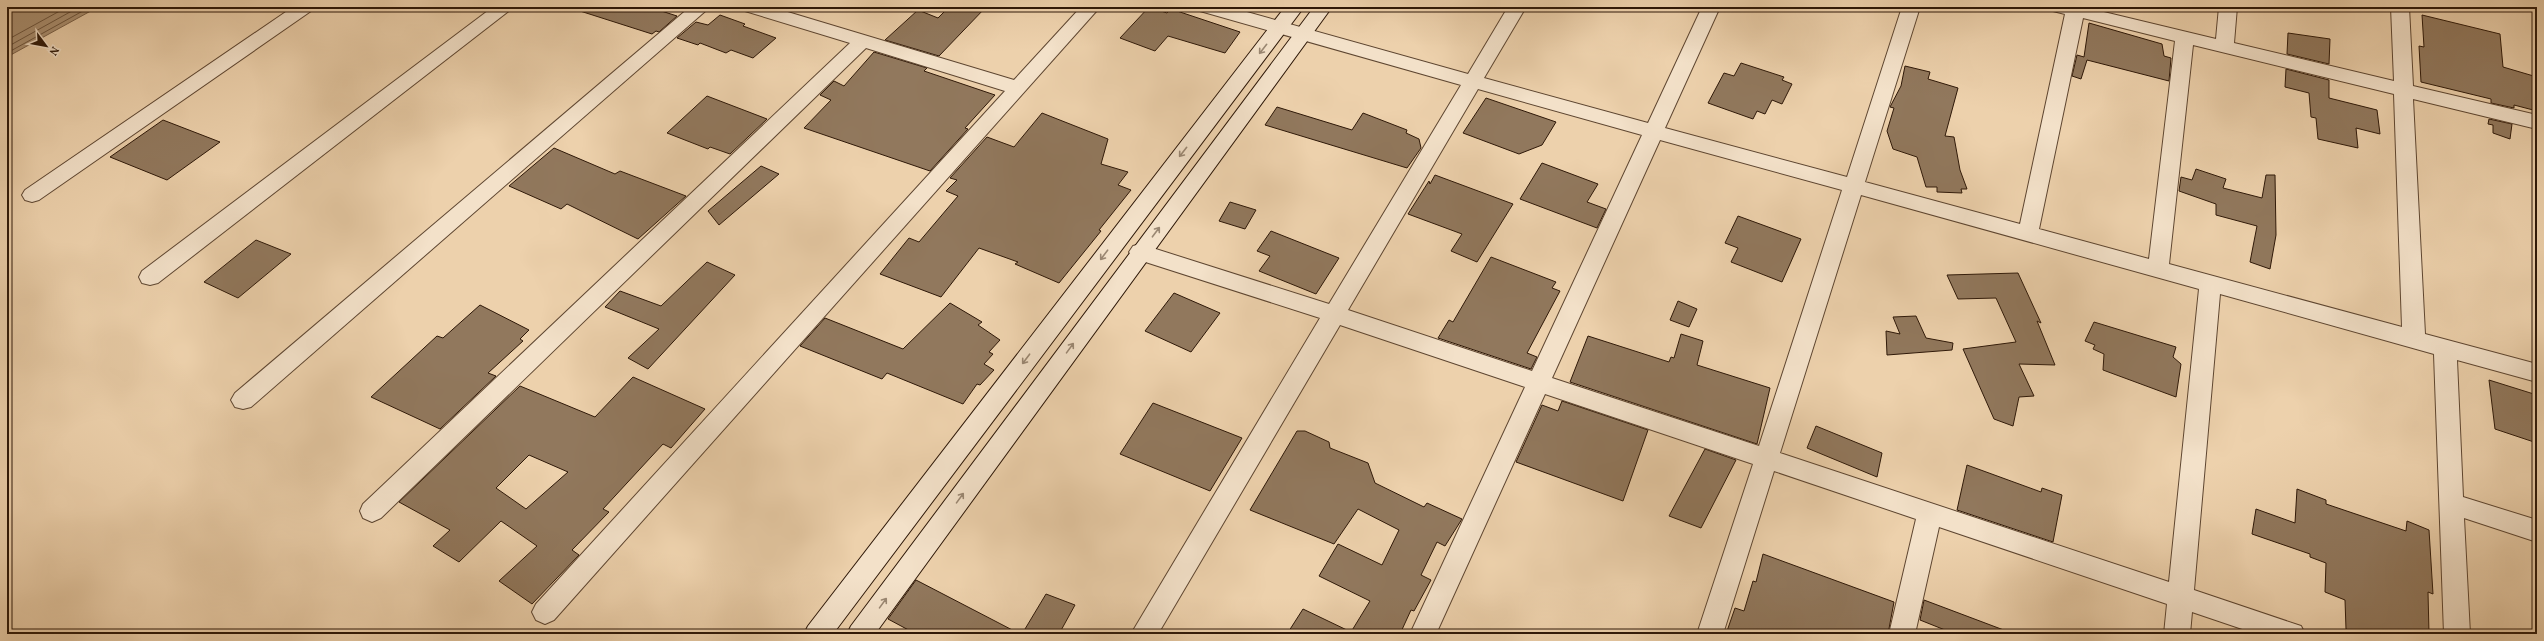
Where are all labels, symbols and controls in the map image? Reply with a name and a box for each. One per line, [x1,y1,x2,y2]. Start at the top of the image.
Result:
north arrow [26,26,66,66]
text: N [45,43,62,58]
one-way arrow [1258,43,1267,54]
one-way arrow [1179,146,1188,157]
one-way arrow [1152,226,1160,237]
one-way arrow [1100,250,1108,261]
one-way arrow [1066,342,1075,353]
one-way arrow [1021,353,1030,364]
one-way arrow [956,492,965,503]
one-way arrow [879,597,888,608]

